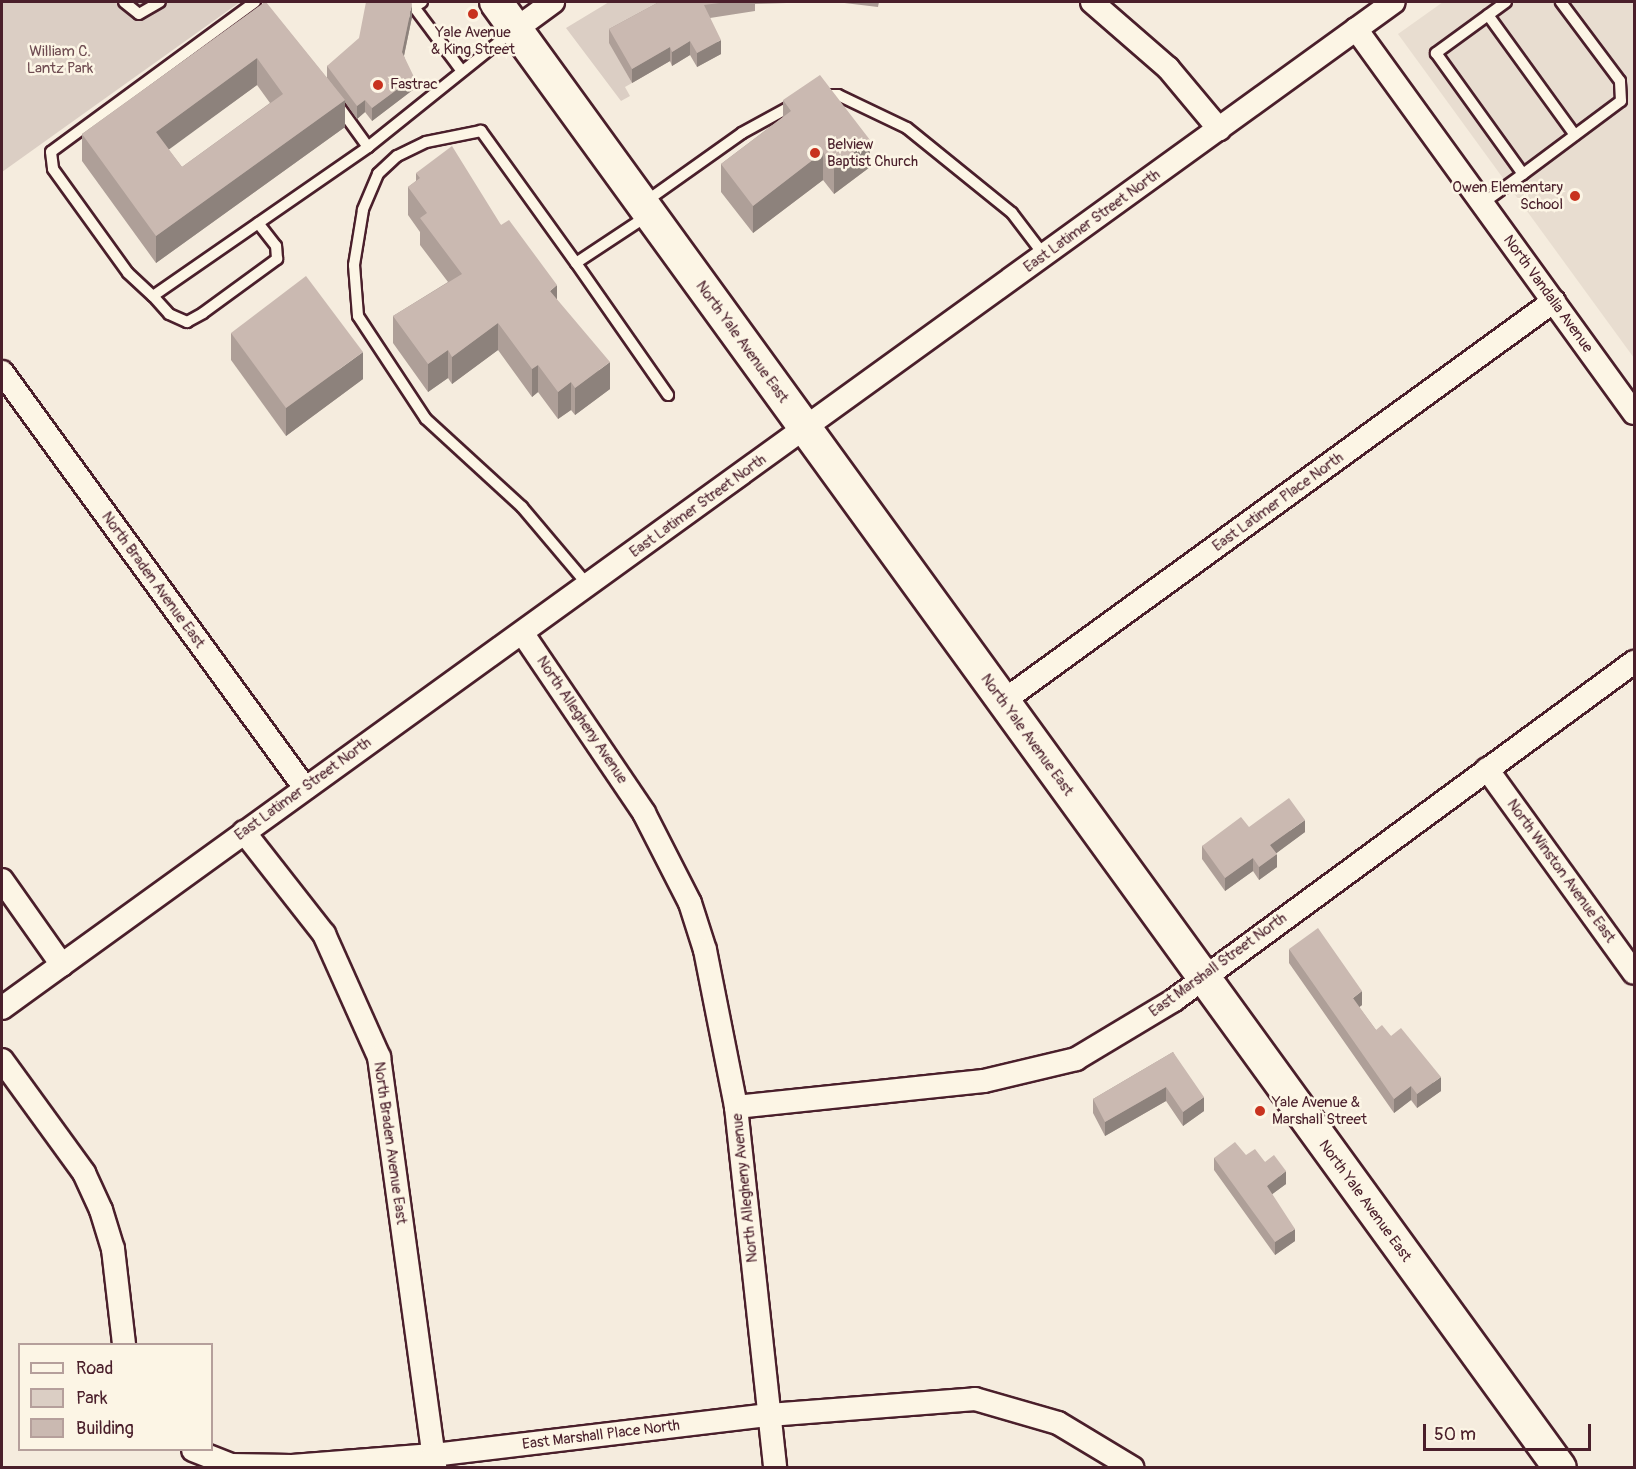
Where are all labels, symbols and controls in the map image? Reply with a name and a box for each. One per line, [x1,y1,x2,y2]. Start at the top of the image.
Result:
marker: Yale Avenue & King Street [466,7,480,21]
place label: Yale Avenue & King Street [431,23,515,58]
park label: William C. Lantz Park [27,42,93,77]
place label: Fastrac [390,76,438,94]
marker: Fastrac [371,78,385,92]
place label: Belview Baptist Church [827,135,918,170]
marker: Belview Baptist Church [808,146,822,160]
street label: East Latimer Street North [1020,166,1164,276]
place label: Owen Elementary School [1452,178,1563,213]
marker: Owen Elementary School [1568,189,1582,203]
street label: North Vandalia Avenue [1499,232,1597,356]
street label: North Yale Avenue East [692,278,792,406]
street label: East Latimer Place North [1209,449,1347,555]
street label: East Latimer Street North [626,451,770,561]
street label: North Braden Avenue East [98,508,208,652]
street label: North Allegheny Avenue [533,653,631,787]
street label: North Yale Avenue East [977,671,1077,799]
street label: East Latimer Street North [231,734,375,844]
street label: North Winston Avenue East [1503,796,1619,946]
street label: East Marshall Street North [1146,909,1290,1021]
street label: North Braden Avenue East [370,1061,410,1225]
place label: Yale Avenue & Marshall Street [1272,1093,1367,1128]
marker: Yale Avenue & Marshall Street [1253,1104,1267,1118]
street label: North Allegheny Avenue [728,1113,762,1263]
street label: North Yale Avenue East [1315,1137,1415,1265]
legend [18,1343,213,1451]
text: Road [76,1357,113,1380]
text: Park [76,1387,108,1410]
scale bar [1426,1412,1594,1450]
street label: East Marshall Place North [521,1416,681,1454]
text: Building [76,1417,134,1440]
text: 50 m [1434,1423,1476,1446]

